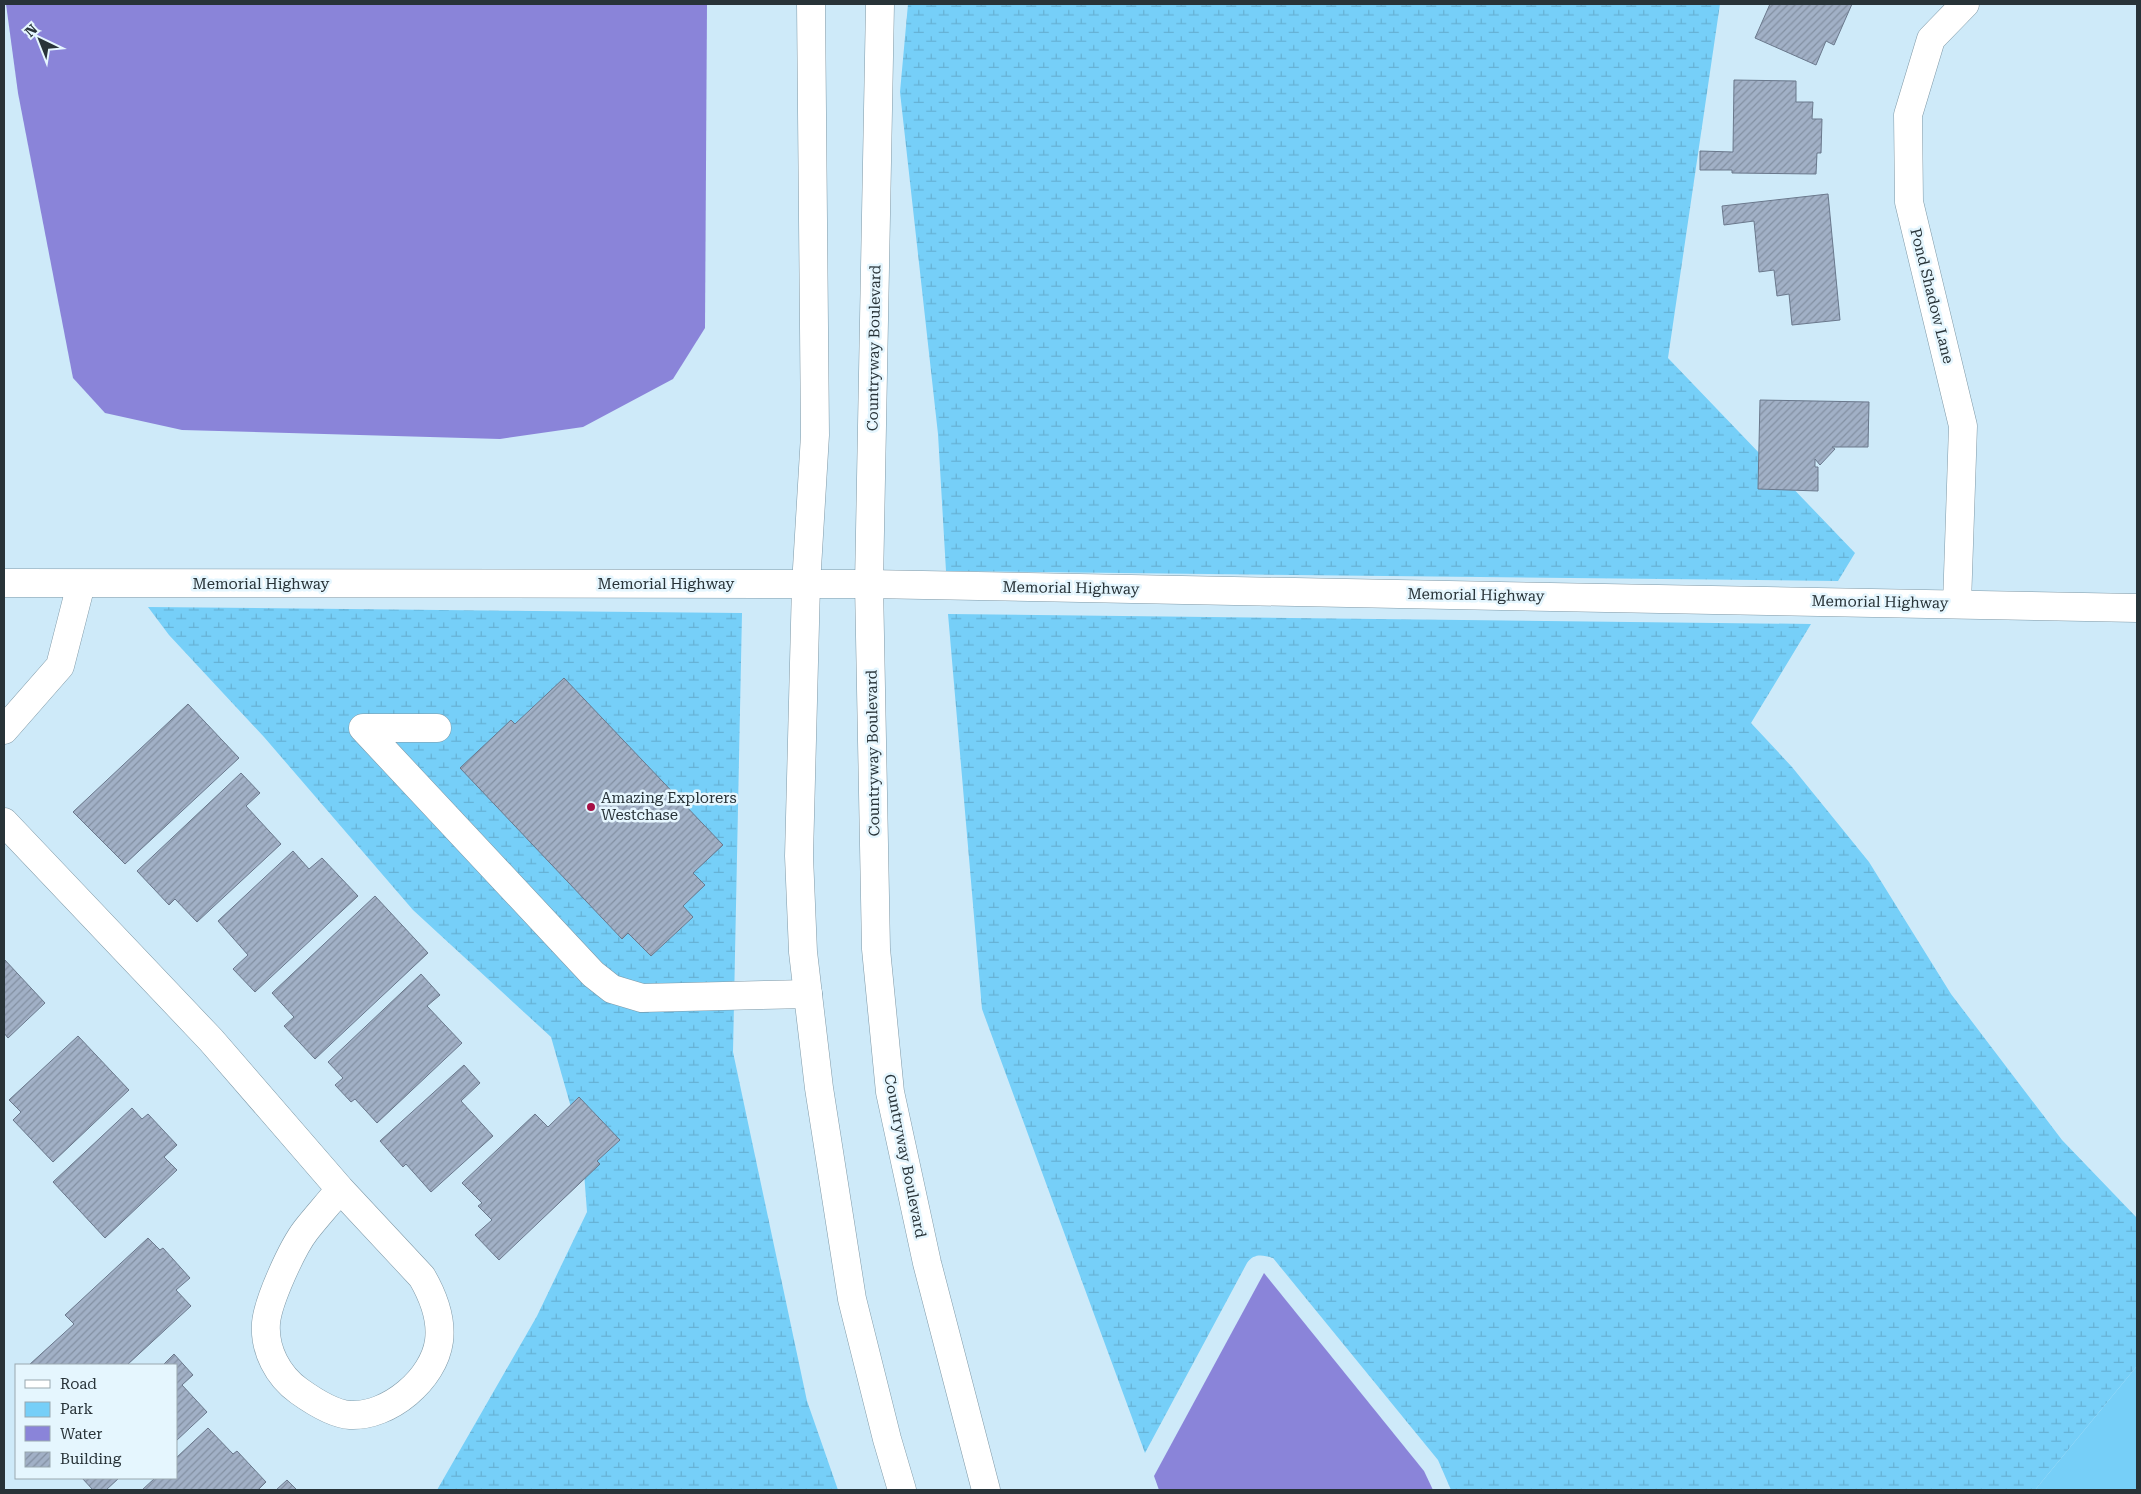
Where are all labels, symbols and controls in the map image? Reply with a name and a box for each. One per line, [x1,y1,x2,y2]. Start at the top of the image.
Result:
north arrow [15,15,65,65]
text: N [22,21,41,40]
street label: Pond Shadow Lane [1906,226,1958,366]
street label: Countryway Boulevard [864,264,884,431]
street label: Memorial Highway [193,575,330,593]
street label: Memorial Highway [598,575,735,593]
street label: Memorial Highway [1002,578,1140,598]
street label: Memorial Highway [1407,585,1545,605]
street label: Memorial Highway [1811,592,1949,612]
street label: Countryway Boulevard [863,669,883,836]
place label: Amazing Explorers Westchase [601,789,737,824]
marker: Amazing Explorers Westchase [585,801,597,813]
street label: Countryway Boulevard [880,1073,930,1240]
legend [15,1364,178,1479]
text: Road [60,1375,97,1393]
text: Park [60,1400,94,1418]
text: Water [60,1425,102,1443]
text: Building [60,1450,122,1468]

